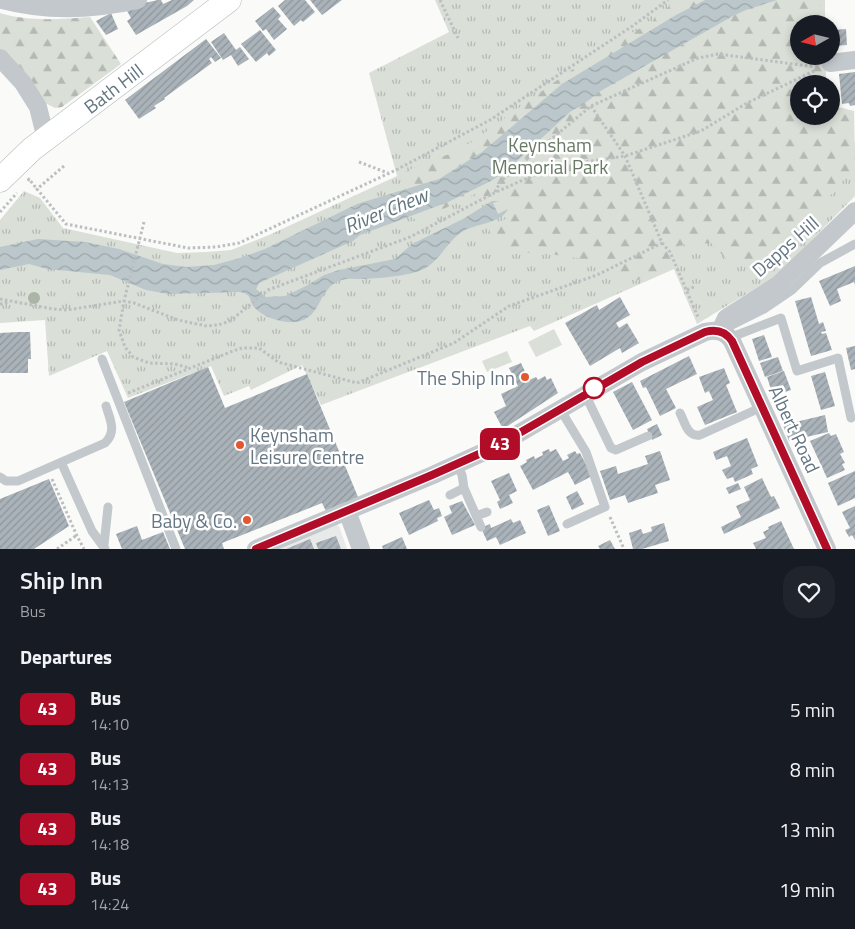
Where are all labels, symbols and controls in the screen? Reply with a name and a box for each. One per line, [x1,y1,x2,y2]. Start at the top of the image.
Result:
north arrow [790,15,840,65]
map controls [790,15,840,125]
street label: Bath Hill [77,56,149,120]
button: locate [790,75,840,125]
park label: Keynsham Memorial Park [492,130,608,181]
water label: River Chew [339,178,435,241]
street label: Dapps Hill [745,209,825,283]
place label: The Ship Inn [417,363,515,392]
marker: The Ship Inn [519,371,531,383]
unlabelled marker [583,377,605,399]
street label: Albert Road [762,380,828,478]
place label: Keynsham Leisure Centre [250,420,364,471]
line badge: 43 [478,428,522,460]
text: 43 [490,430,510,457]
marker: Keynsham Leisure Centre [234,439,246,451]
place label: Baby & Co. [151,506,237,535]
marker: Baby & Co. [241,514,253,526]
text: Ship Inn [20,562,103,598]
button: heart [783,566,835,618]
text: Bus [20,599,46,623]
text: Departures [20,642,112,671]
text: Bus [90,683,121,712]
text: 43 [37,695,58,722]
text: 5 min [790,695,835,724]
text: 14:10 [90,712,129,736]
text: Bus [90,743,121,772]
text: 43 [37,755,58,782]
text: 8 min [790,755,835,784]
text: 14:13 [90,772,129,796]
text: Bus [90,803,121,832]
text: 43 [37,815,58,842]
text: 13 min [779,815,835,844]
text: 14:18 [90,832,129,856]
text: Bus [90,863,121,892]
text: 43 [37,875,58,902]
text: 19 min [779,875,835,904]
text: 14:24 [90,892,129,916]

